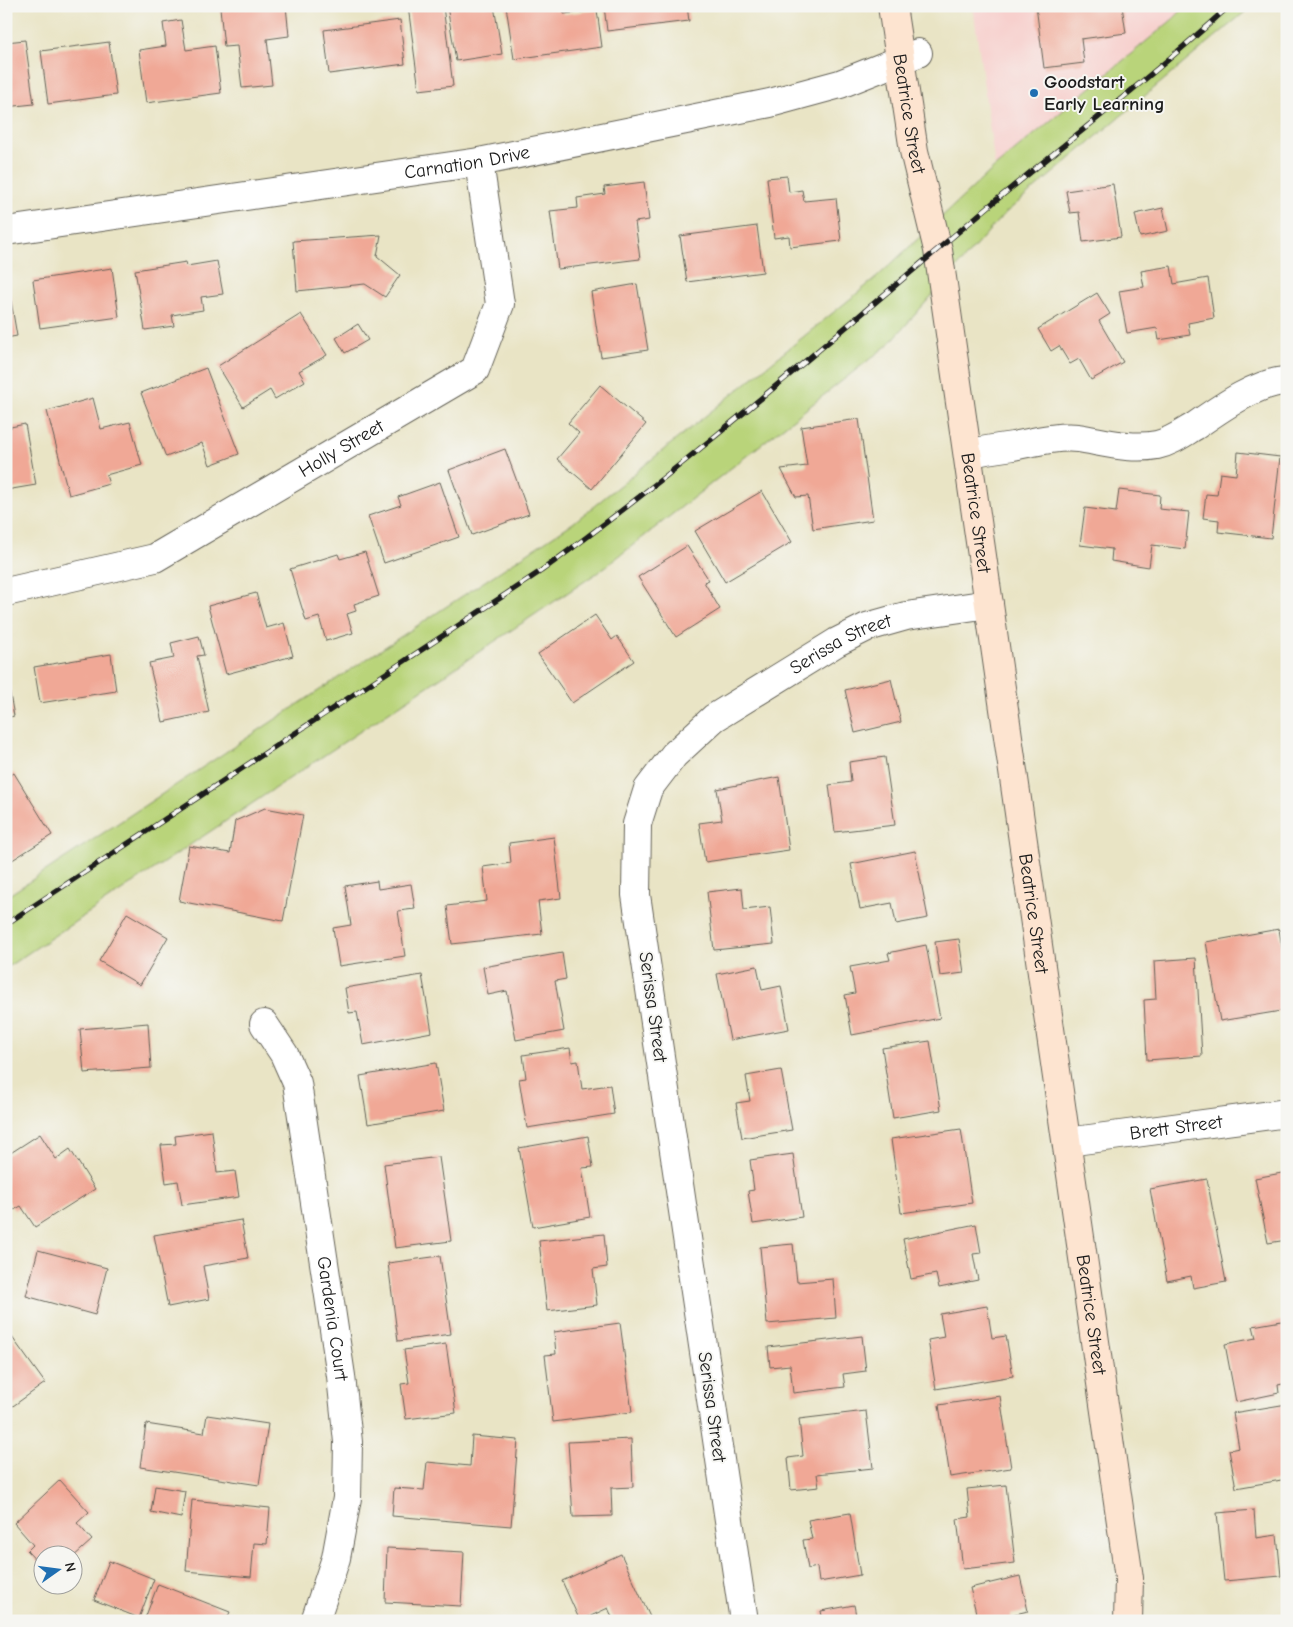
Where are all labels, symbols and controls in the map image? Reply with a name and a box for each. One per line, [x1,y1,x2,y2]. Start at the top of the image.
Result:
street label: Beatrice Street [888,52,930,176]
place label: Goodstart Early Learning [1044,71,1165,115]
marker: Goodstart Early Learning [1028,87,1040,99]
street label: Carnation Drive [403,141,532,184]
street label: Holly Street [295,415,388,482]
street label: Beatrice Street [956,451,995,575]
street label: Serissa Street [786,610,894,679]
street label: Beatrice Street [1014,852,1053,976]
street label: Serissa Street [634,950,672,1064]
street label: Brett Street [1128,1111,1224,1145]
street label: Beatrice Street [1072,1253,1111,1377]
street label: Gardenia Court [312,1255,352,1382]
street label: Serissa Street [693,1350,731,1464]
north arrow [32,1544,82,1594]
text: N [61,1560,79,1573]

